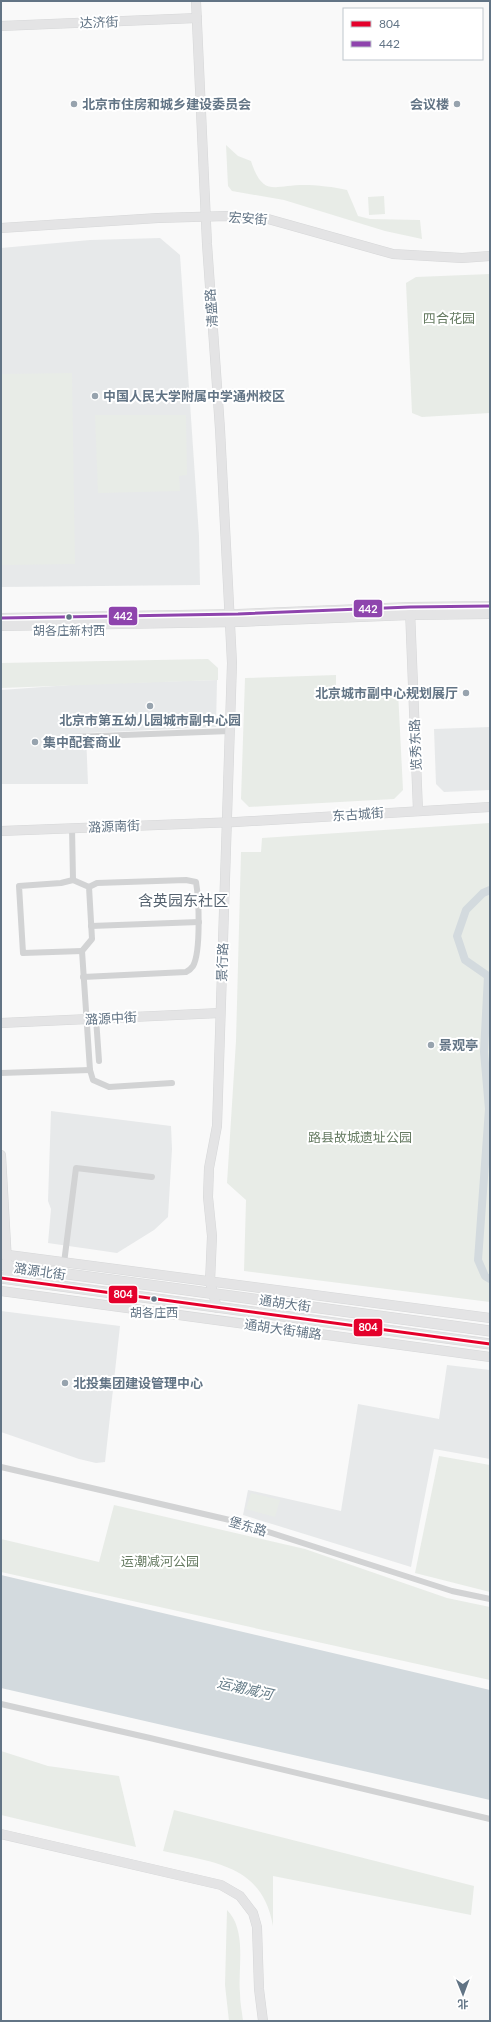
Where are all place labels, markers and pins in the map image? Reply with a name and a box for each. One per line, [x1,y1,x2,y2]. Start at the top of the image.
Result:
place label: 北京市住房和城乡建设委员会 [82,96,251,112]
place label: 会议楼 [410,96,449,112]
marker: 北京市住房和城乡建设委员会 [69,99,79,109]
marker: 会议楼 [452,99,462,109]
place label: 中国人民大学附属中学通州校区 [103,388,285,404]
marker: 中国人民大学附属中学通州校区 [90,391,100,401]
marker: 胡各庄新村西 [64,612,74,622]
place label: 胡各庄新村西 [33,623,105,638]
place label: 北京城市副中心规划展厅 [315,685,458,701]
marker: 北京城市副中心规划展厅 [461,688,471,698]
marker: 北京市第五幼儿园城市副中心园 [145,701,155,711]
place label: 北京市第五幼儿园城市副中心园 [59,712,241,728]
place label: 集中配套商业 [43,734,121,750]
marker: 集中配套商业 [30,737,40,747]
place label: 景观亭 [439,1037,478,1053]
marker: 景观亭 [426,1040,436,1050]
marker: 胡各庄西 [149,1294,159,1304]
place label: 胡各庄西 [130,1305,178,1320]
place label: 北投集团建设管理中心 [73,1375,203,1391]
marker: 北投集团建设管理中心 [60,1378,70,1388]

